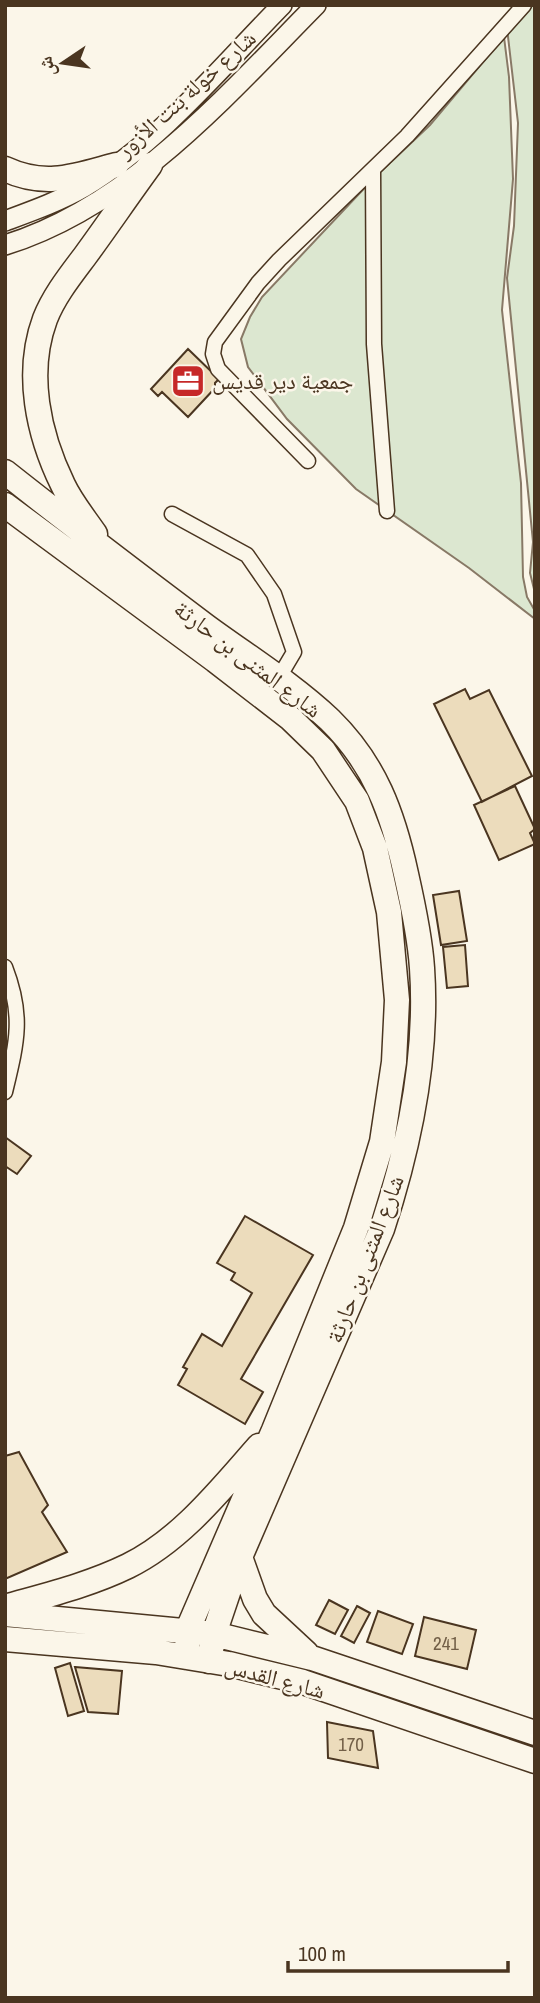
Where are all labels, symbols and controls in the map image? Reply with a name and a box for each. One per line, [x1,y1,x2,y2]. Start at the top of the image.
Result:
street label: شارع خولة بنت الأزور [108,23,262,165]
north arrow [28,28,98,98]
text: ش [32,54,61,80]
office icon: جمعية دير قديس [169,362,207,400]
place label: جمعية دير قديس [212,365,353,396]
street label: شارع المثنى بن حارثة [168,593,329,724]
street label: شارع المثنى بن حارثة [318,1170,411,1347]
house number: 241 [433,1630,459,1656]
street label: شارع القدس [222,1649,329,1706]
house number: 170 [338,1731,364,1757]
scale bar [288,1930,508,1974]
text: 100 m [298,1939,346,1968]

